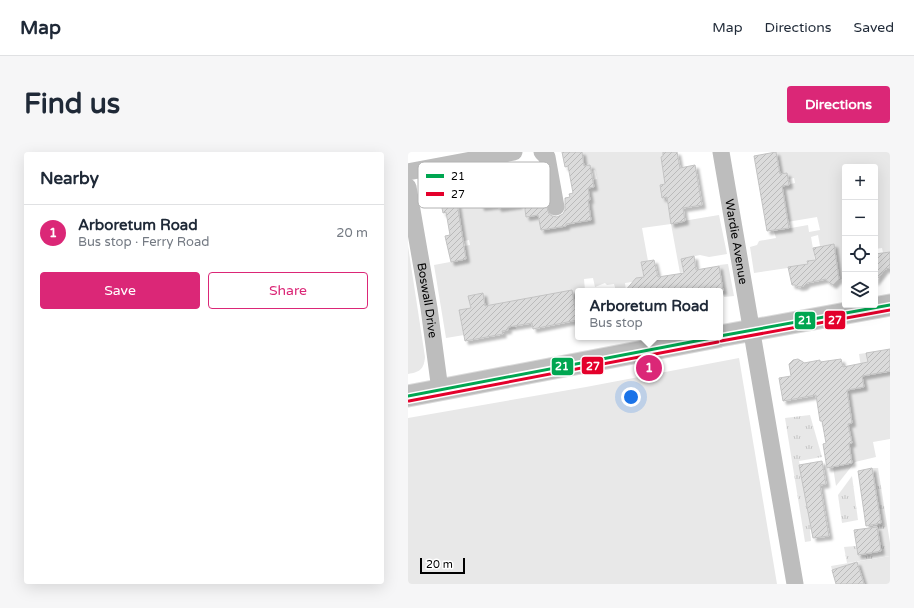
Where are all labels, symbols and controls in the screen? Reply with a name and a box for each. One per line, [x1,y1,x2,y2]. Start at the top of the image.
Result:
text: Map [20,17,61,39]
text: Map [712,19,743,36]
text: Directions [765,19,832,36]
text: Saved [854,19,894,36]
button: Directions [787,86,890,123]
text: Find us [24,87,120,121]
legend [418,162,550,208]
map controls [842,164,878,308]
button: + [842,164,878,200]
text: Nearby [40,168,99,189]
text: 21 [451,170,465,183]
text: 27 [451,188,465,201]
street label: Wardie Avenue [722,198,751,286]
button: − [842,200,878,236]
text: Arboretum Road [78,216,198,234]
text: 1 [49,225,57,241]
text: 20 m [336,225,368,241]
text: Bus stop · Ferry Road [78,234,210,250]
button: locate [842,236,878,272]
street label: Boswall Drive [414,262,440,339]
button: Save [40,272,200,309]
button: Share [208,272,368,309]
button: layers [842,272,878,308]
popup [575,288,723,340]
text: Arboretum Road [589,297,709,315]
line badge: 27 [824,310,846,330]
line badge: 21 [794,311,816,330]
text: 21 [798,314,812,327]
text: 27 [828,314,842,327]
text: Bus stop [589,315,643,331]
pin: 1 [636,353,662,383]
line badge: 27 [581,356,604,375]
line badge: 21 [551,357,574,376]
text: 21 [555,360,569,373]
text: 27 [586,360,600,373]
your location [621,387,641,407]
scale bar [420,556,465,575]
text: 20 m [426,558,453,571]

